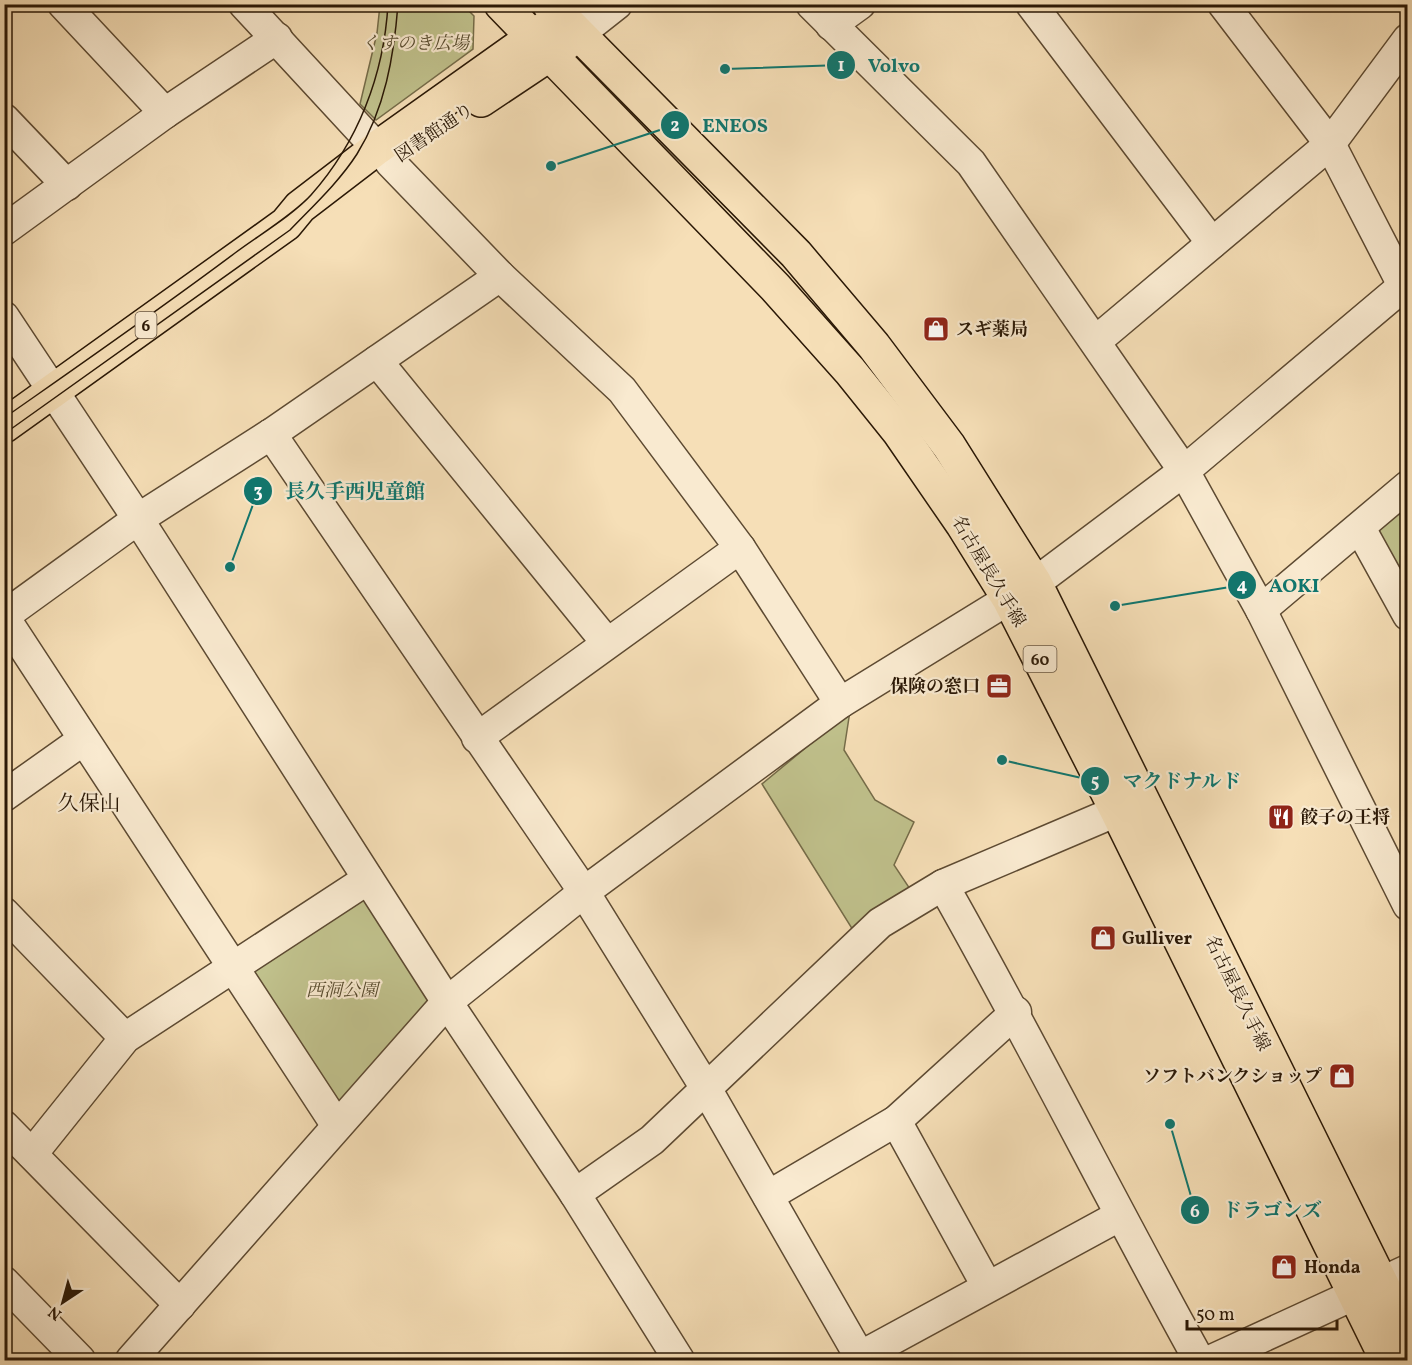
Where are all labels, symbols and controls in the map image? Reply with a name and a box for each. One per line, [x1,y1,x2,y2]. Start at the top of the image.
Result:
park label: くすのき広場 [361,32,471,57]
callout: Volvo [826,46,932,84]
text: Volvo [868,53,920,81]
text: 1 [837,54,845,79]
street label: 図書館通り [391,98,479,169]
callout: ENEOS [660,106,780,144]
text: ENEOS [702,113,768,141]
text: 2 [670,114,680,139]
road number: 6 [136,312,156,338]
shop icon: スギ薬局 [921,314,951,344]
place label: スギ薬局 [956,318,1028,343]
callout: 長久手西児童館 [243,472,437,510]
text: 長久手西児童館 [285,479,425,507]
text: 3 [253,480,263,505]
street label: 名古屋長久手線 [945,511,1031,632]
callout: AOKI [1227,566,1332,604]
text: AOKI [1269,573,1319,601]
text: 4 [1237,574,1248,599]
road number: 60 [1024,646,1056,672]
office icon: 保険の窓口 [984,671,1014,701]
place label: 保険の窓口 [890,675,980,700]
callout: マクドナルド [1080,762,1254,800]
text: マクドナルド [1123,769,1242,797]
text: 5 [1091,770,1099,795]
district label: 久保山 [58,790,121,819]
restaurant icon: 餃子の王将 [1266,802,1296,832]
place label: 餃子の王将 [1300,806,1390,831]
shop icon: Gulliver [1088,923,1118,953]
place label: Gulliver [1122,927,1192,952]
street label: 名古屋長久手線 [1198,932,1276,1056]
park label: 西洞公園 [306,979,381,1004]
shop icon: ソフトバンクショップ [1327,1061,1357,1091]
place label: ソフトバンクショップ [1143,1065,1322,1090]
callout: ドラゴンズ [1180,1191,1334,1229]
text: ドラゴンズ [1222,1198,1322,1226]
text: 6 [1190,1200,1200,1225]
shop icon: Honda [1269,1252,1299,1282]
place label: Honda [1304,1256,1361,1281]
north arrow [33,1272,93,1332]
scale bar [1187,1293,1337,1331]
text: N [44,1300,67,1325]
text: 50 m [1196,1303,1235,1328]

